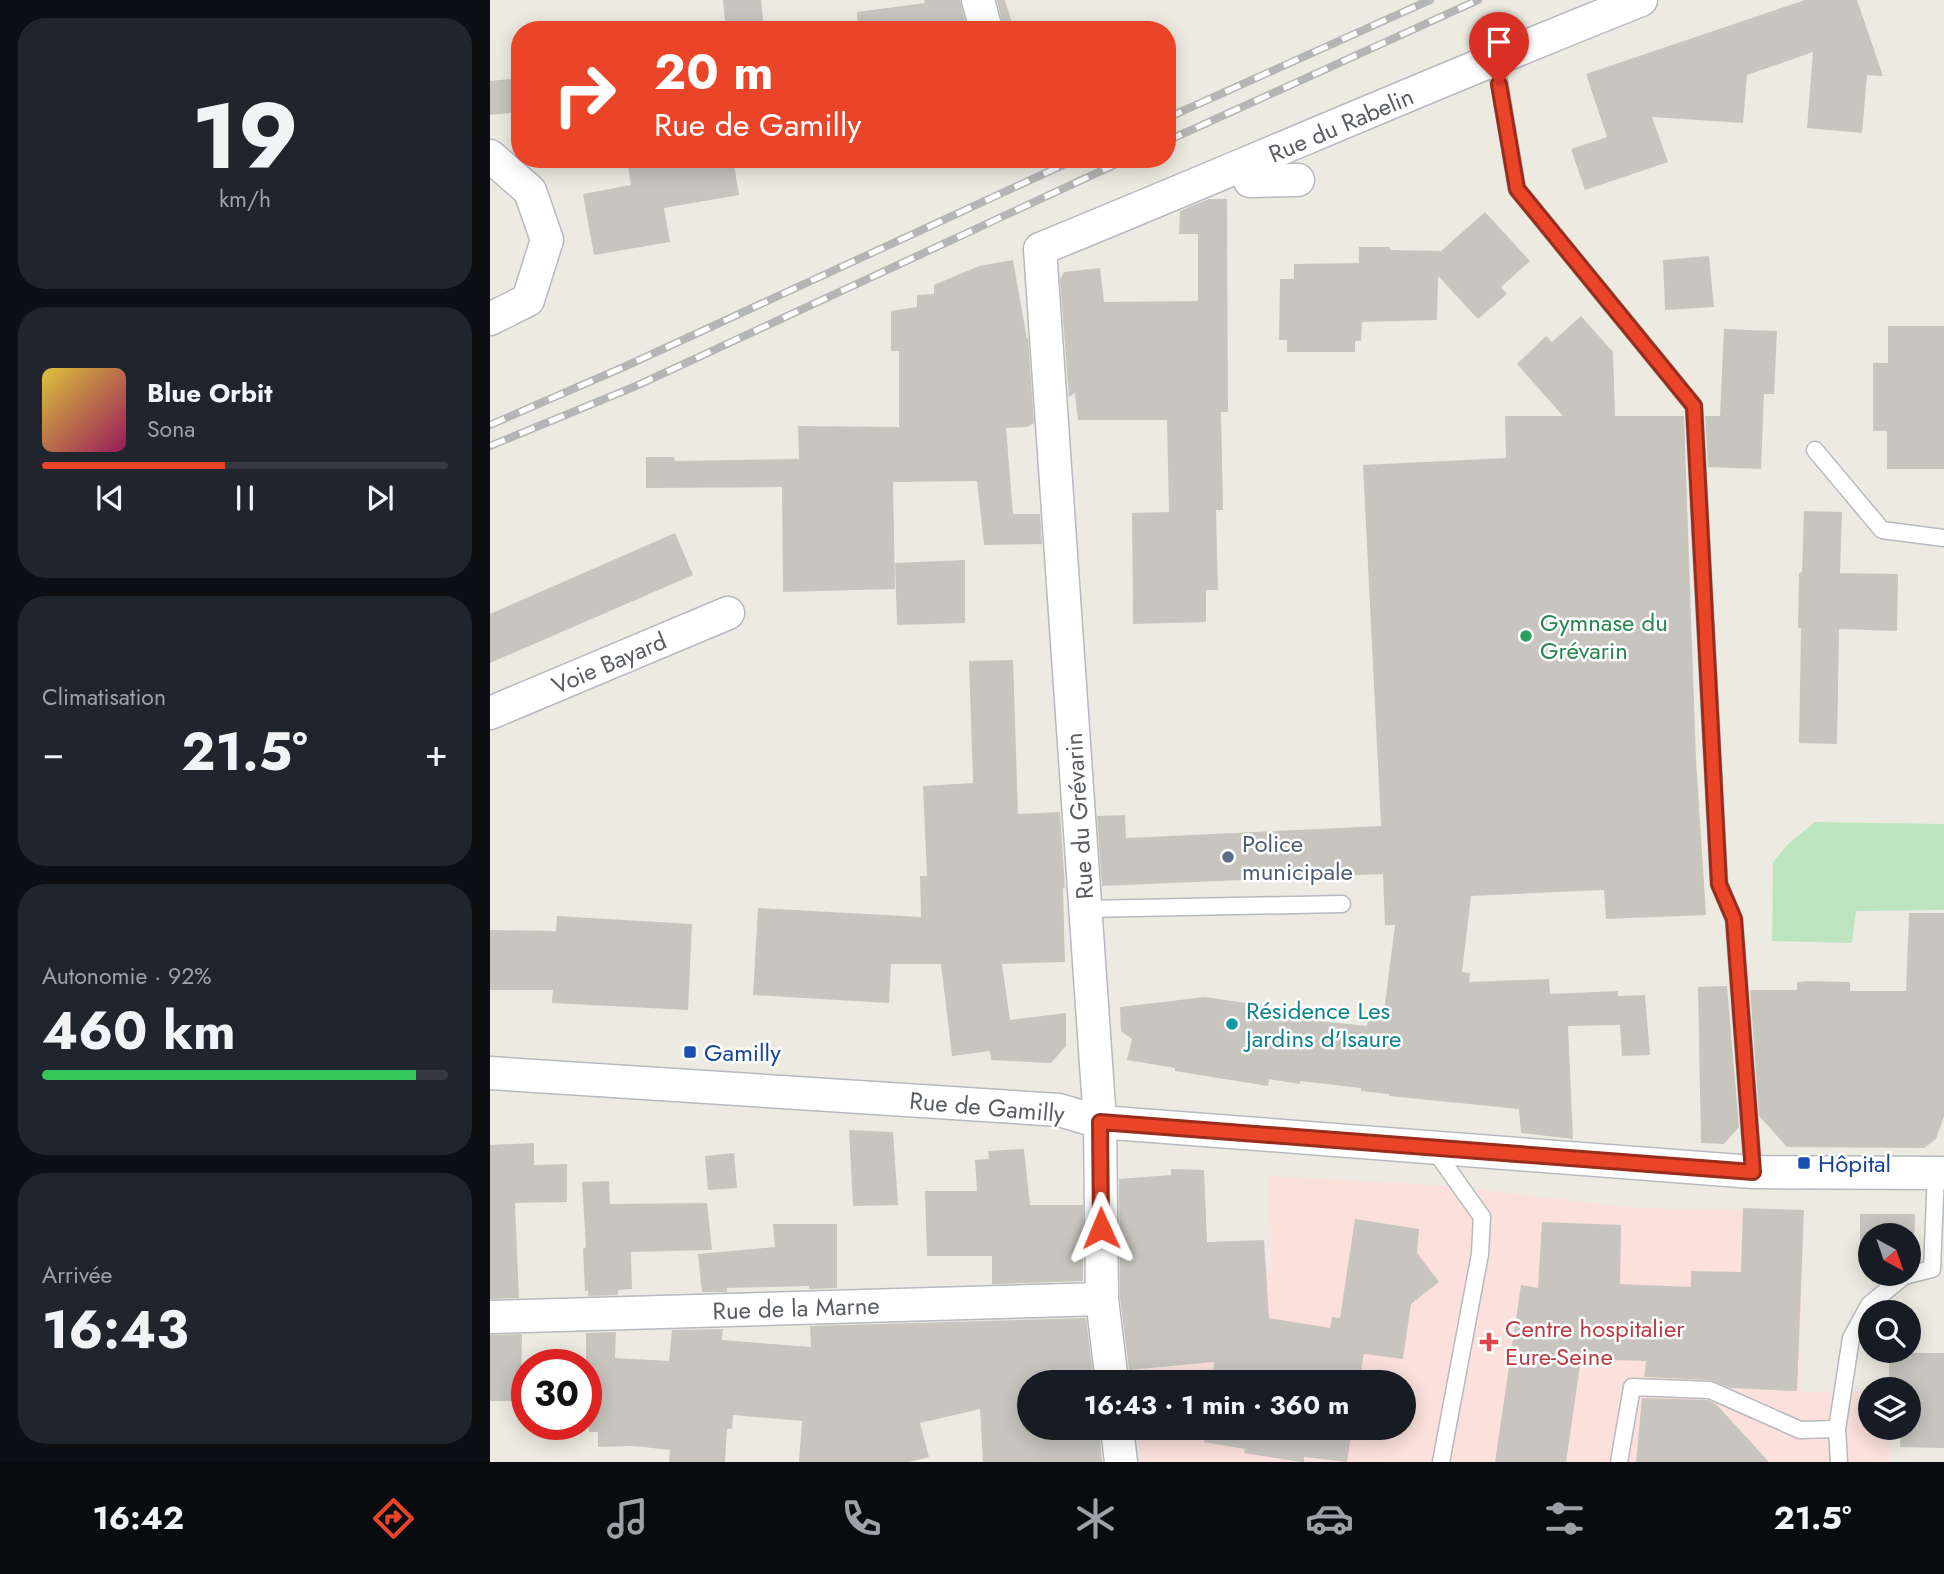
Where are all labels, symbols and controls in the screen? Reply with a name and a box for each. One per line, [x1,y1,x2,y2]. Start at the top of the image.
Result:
pin [1469,12.0,1529,84]
icon: arrive [1480,23,1518,61]
text: 20 m [654,37,773,107]
icon: right [539,49,630,140]
text: 19 [191,71,299,202]
street label: Rue du Rabelin [1263,79,1419,171]
text: Rue de Gamilly [654,102,861,148]
text: km/h [219,182,271,216]
text: Blue Orbit [147,374,272,412]
text: Sona [147,412,195,446]
icon: previous [91,479,129,517]
icon: pause [226,479,264,517]
icon: next [361,479,399,517]
place label: Gymnase du Grévarin [1540,605,1668,668]
street label: Voie Bayard [546,623,672,703]
marker: Gymnase du Grévarin [1518,628,1534,644]
text: Climatisation [42,680,166,714]
text: 21.5° [181,714,308,790]
text: − [42,725,64,780]
text: + [425,725,448,780]
street label: Rue du Grévarin [1056,731,1102,901]
place label: Police municipale [1242,826,1353,889]
marker: Police municipale [1220,849,1236,865]
text: Autonomie · 92% [42,959,212,993]
text: 460 km [42,993,236,1069]
place label: Résidence Les Jardins d'Isaure [1243,993,1401,1056]
marker: Résidence Les Jardins d'Isaure [1224,1016,1240,1032]
place label: Gamilly [704,1035,781,1070]
marker: Gamilly [682,1044,698,1060]
street label: Rue de Gamilly [908,1083,1066,1131]
place label: Hôpital [1818,1146,1891,1181]
marker: Hôpital [1796,1155,1812,1171]
position arrow [1064,1191,1138,1265]
north arrow [1858,1223,1922,1286]
map controls [1858,1223,1921,1440]
text: Arrivée [42,1258,112,1292]
street label: Rue de la Marne [712,1288,880,1328]
text: 16:43 [42,1292,189,1368]
button: search [1858,1300,1921,1363]
place label: Centre hospitalier Eure-Seine [1505,1311,1685,1374]
marker: Centre hospitalier Eure-Seine [1479,1332,1499,1352]
speed limit sign: 30 [511,1349,602,1440]
button: layers [1858,1377,1921,1440]
text: 16:43 · 1 min · 360 m [1084,1386,1349,1424]
icon: directions [369,1494,418,1543]
icon: music [603,1494,652,1543]
icon: phone [837,1494,886,1543]
icon: climate [1071,1494,1120,1543]
icon: car [1305,1494,1354,1543]
icon: filters [1540,1494,1589,1543]
text: 16:42 [93,1495,184,1541]
text: 21.5° [1774,1495,1851,1541]

